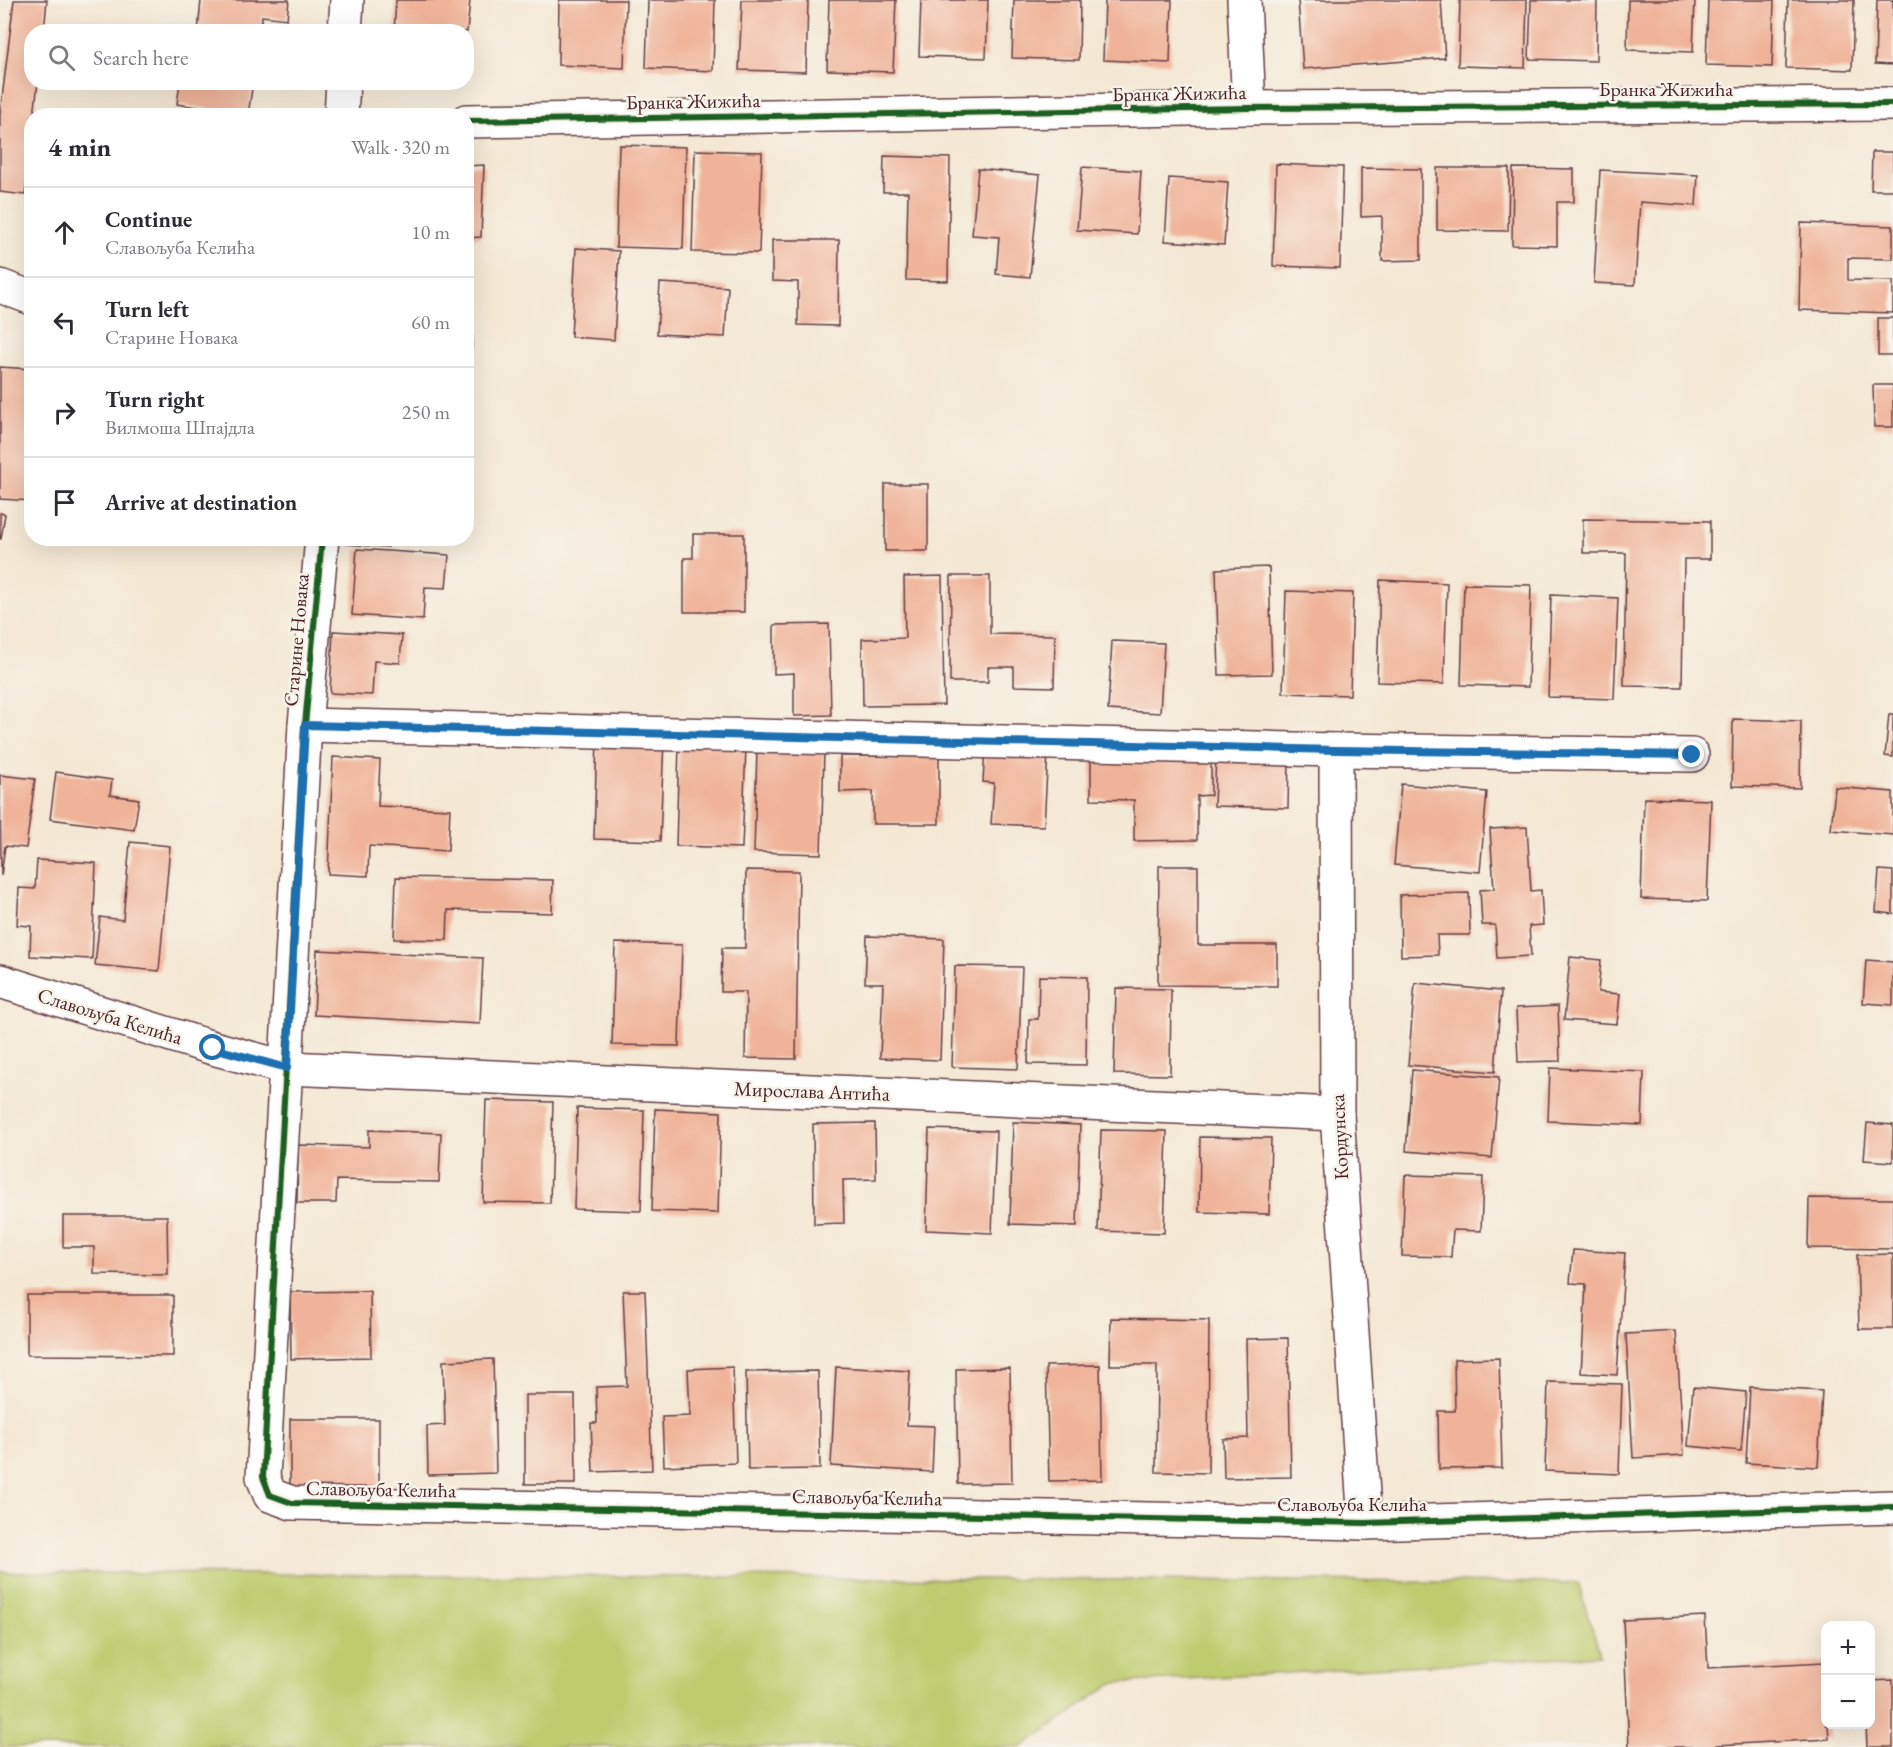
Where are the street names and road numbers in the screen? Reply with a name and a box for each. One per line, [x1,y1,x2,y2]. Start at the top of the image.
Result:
street label: Бранка Жижића [1599,76,1733,102]
street label: Бранка Жижића [1112,79,1246,107]
street label: Бранка Жижића [626,87,760,115]
street label: Старине Новака [277,572,315,708]
street label: Славољуба Келића [34,982,186,1050]
street label: Мирослава Антића [734,1075,890,1107]
street label: Кордунска [1324,1093,1354,1181]
street label: Славољуба Келића [306,1475,456,1503]
street label: Славољуба Келића [792,1483,942,1511]
street label: Славољуба Келића [1277,1491,1427,1517]

